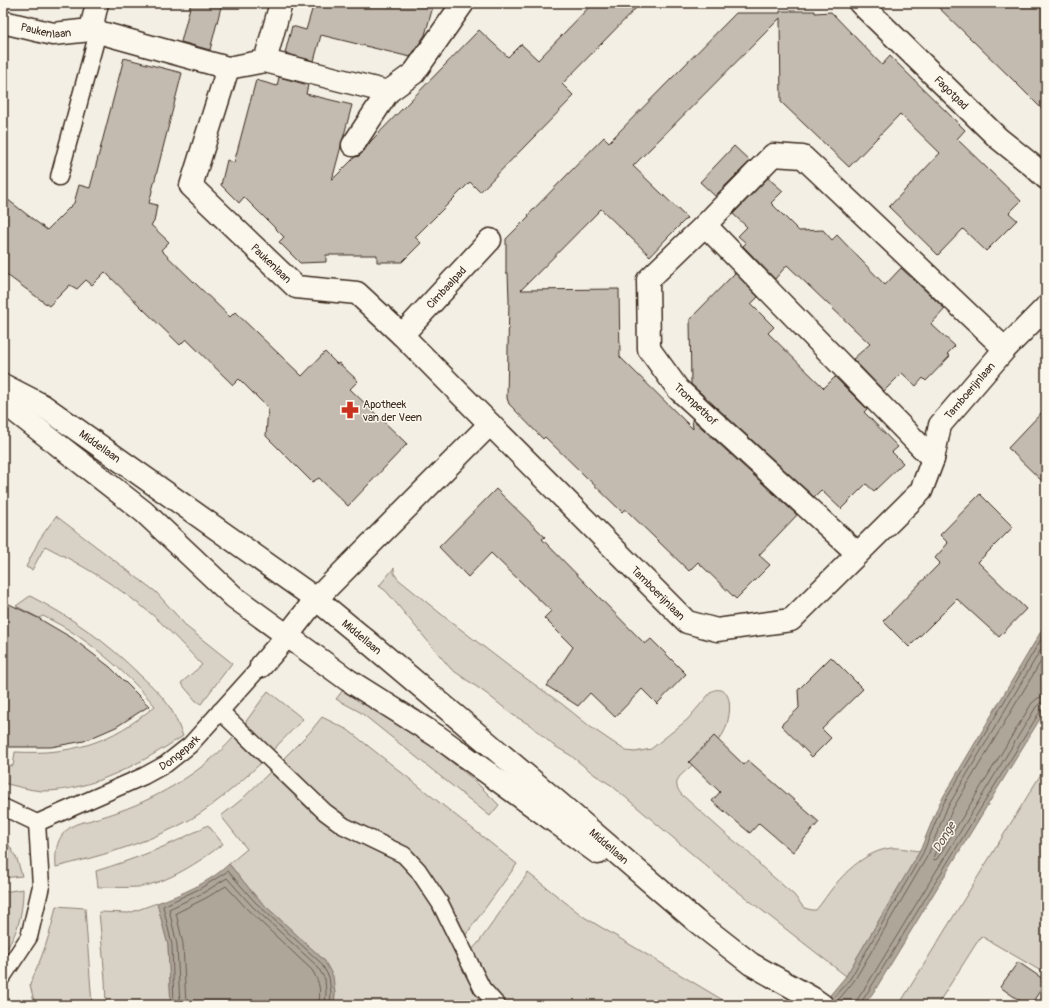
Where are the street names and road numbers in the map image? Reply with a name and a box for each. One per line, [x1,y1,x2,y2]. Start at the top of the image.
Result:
street label: Paukenlaan [19,20,72,41]
street label: Fagotpad [931,73,971,112]
street label: Paukenlaan [248,241,294,286]
street label: Cimbaalpad [424,264,469,311]
street label: Tamboerijnlaan [942,360,998,422]
street label: Trompethof [671,380,720,429]
street label: Middellaan [77,427,123,466]
street label: Tamboerijnlaan [628,564,687,623]
street label: Middellaan [339,617,384,657]
street label: Dongepark [157,732,203,773]
street label: Middellaan [586,826,631,867]

